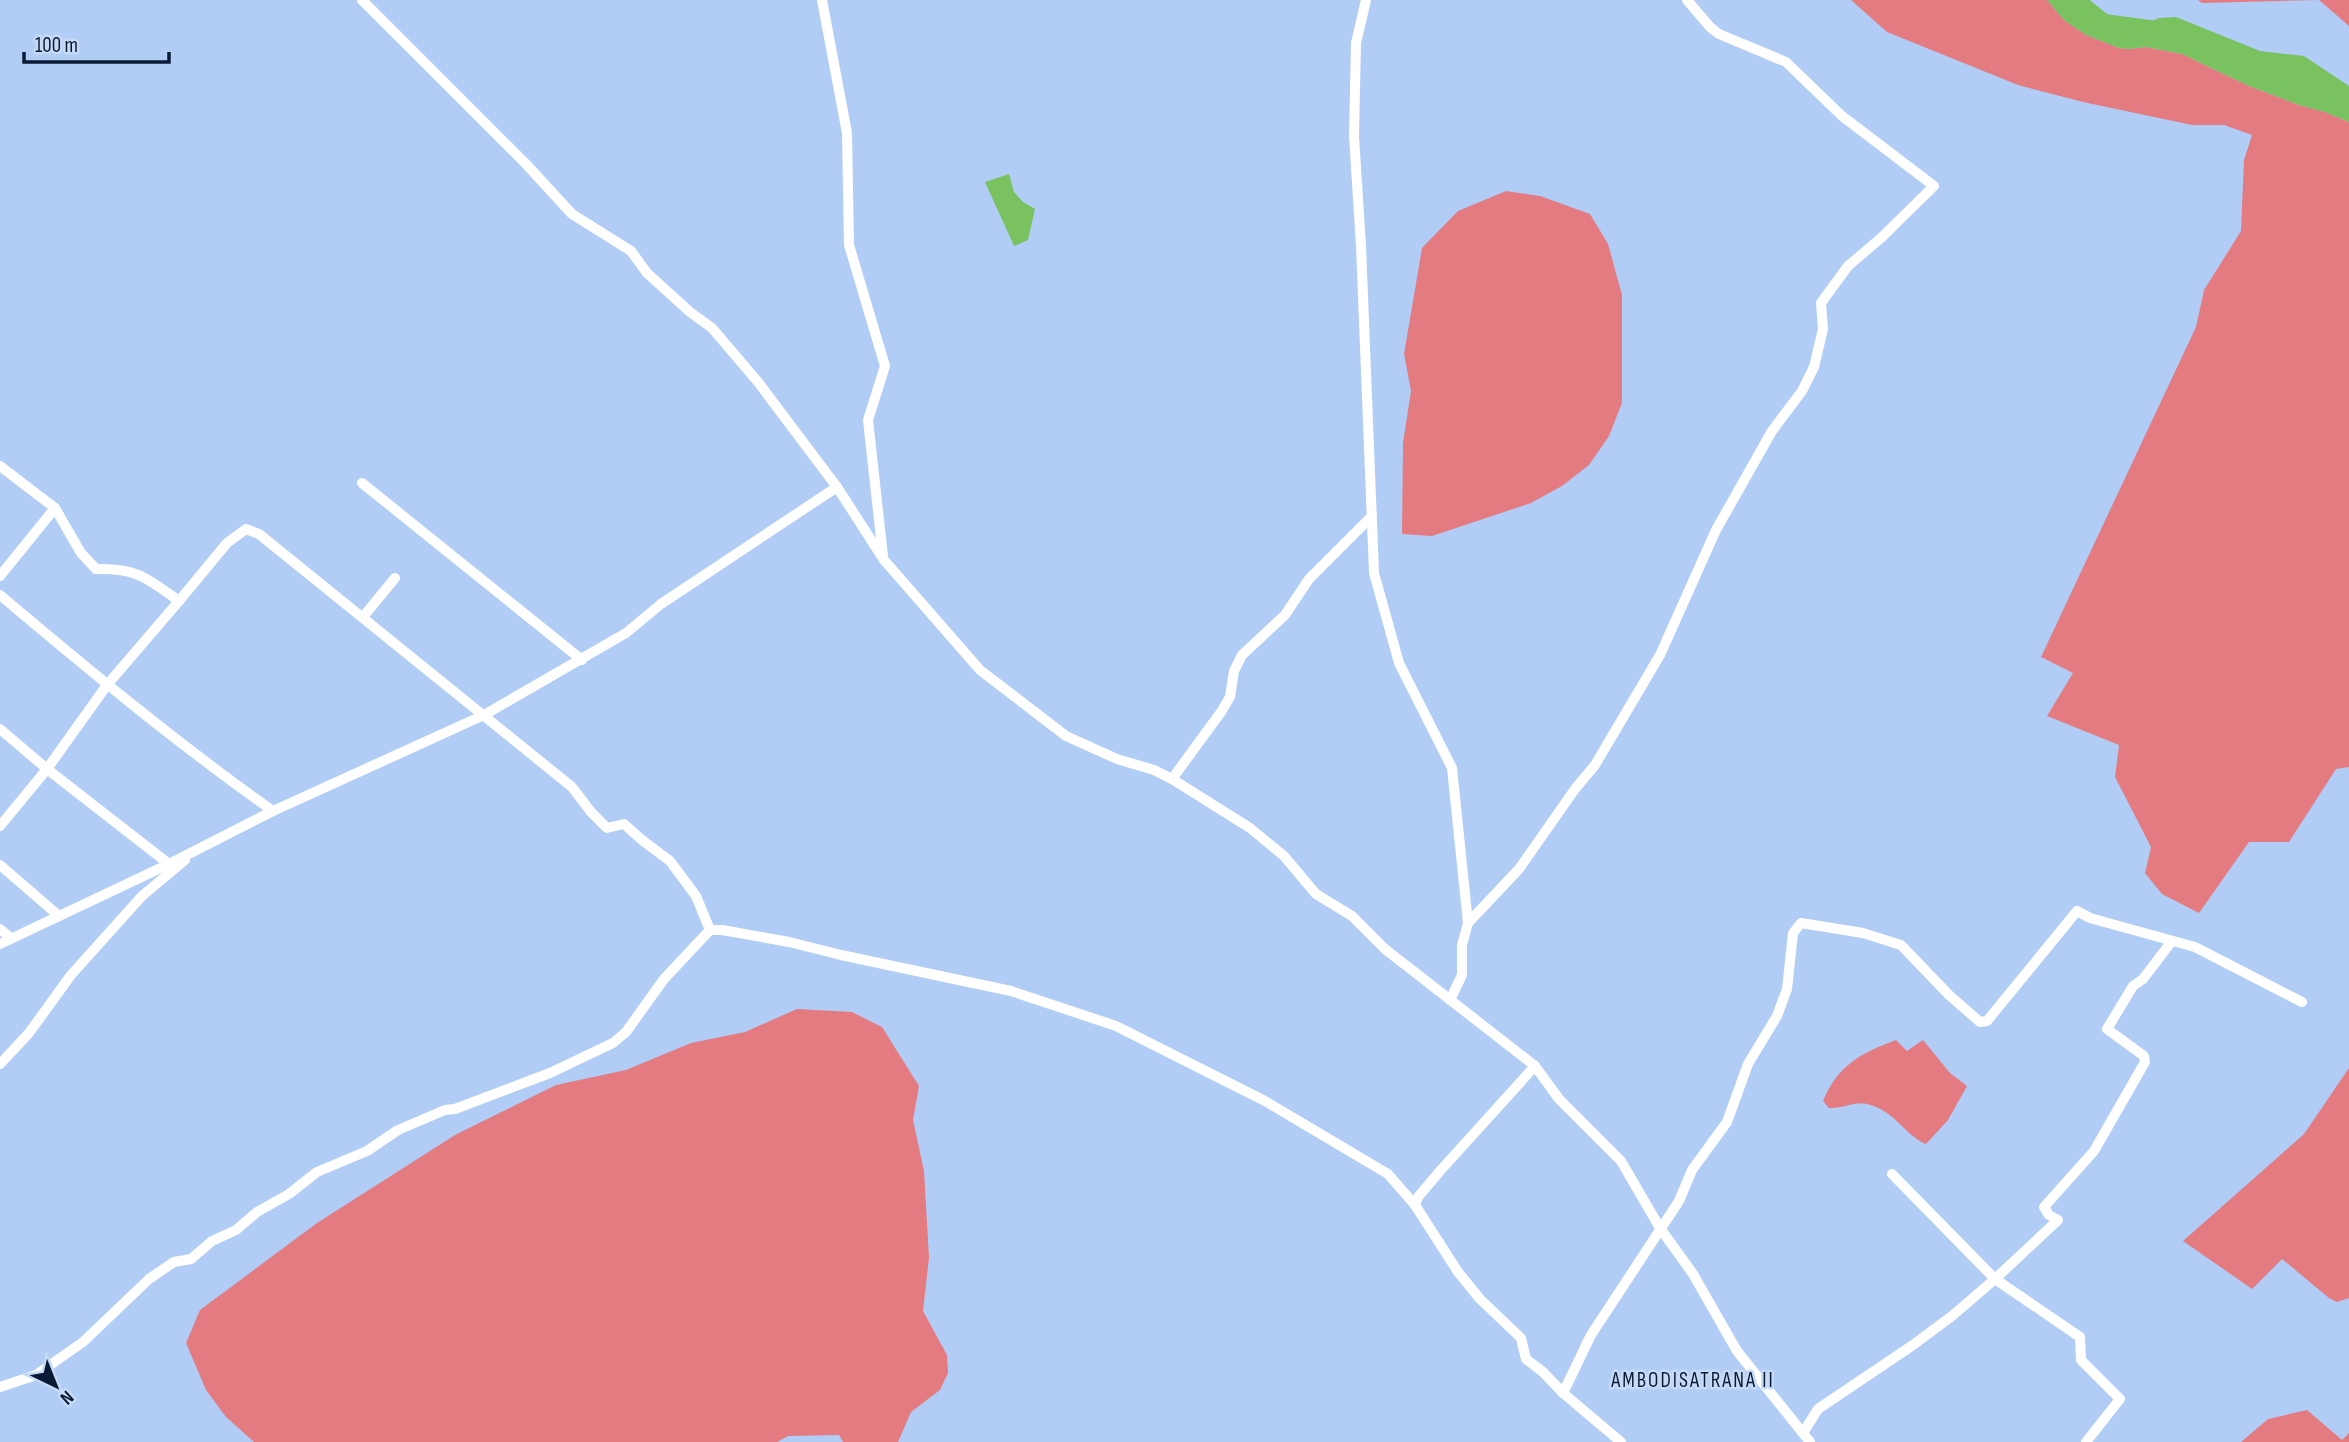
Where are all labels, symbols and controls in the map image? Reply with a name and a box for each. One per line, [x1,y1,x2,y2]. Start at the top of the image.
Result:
scale bar [24,21,170,65]
text: 100 m [35,33,78,58]
north arrow [21,1351,91,1421]
district label: AMBODISATRANA II [1610,1368,1775,1393]
text: N [55,1385,78,1409]

